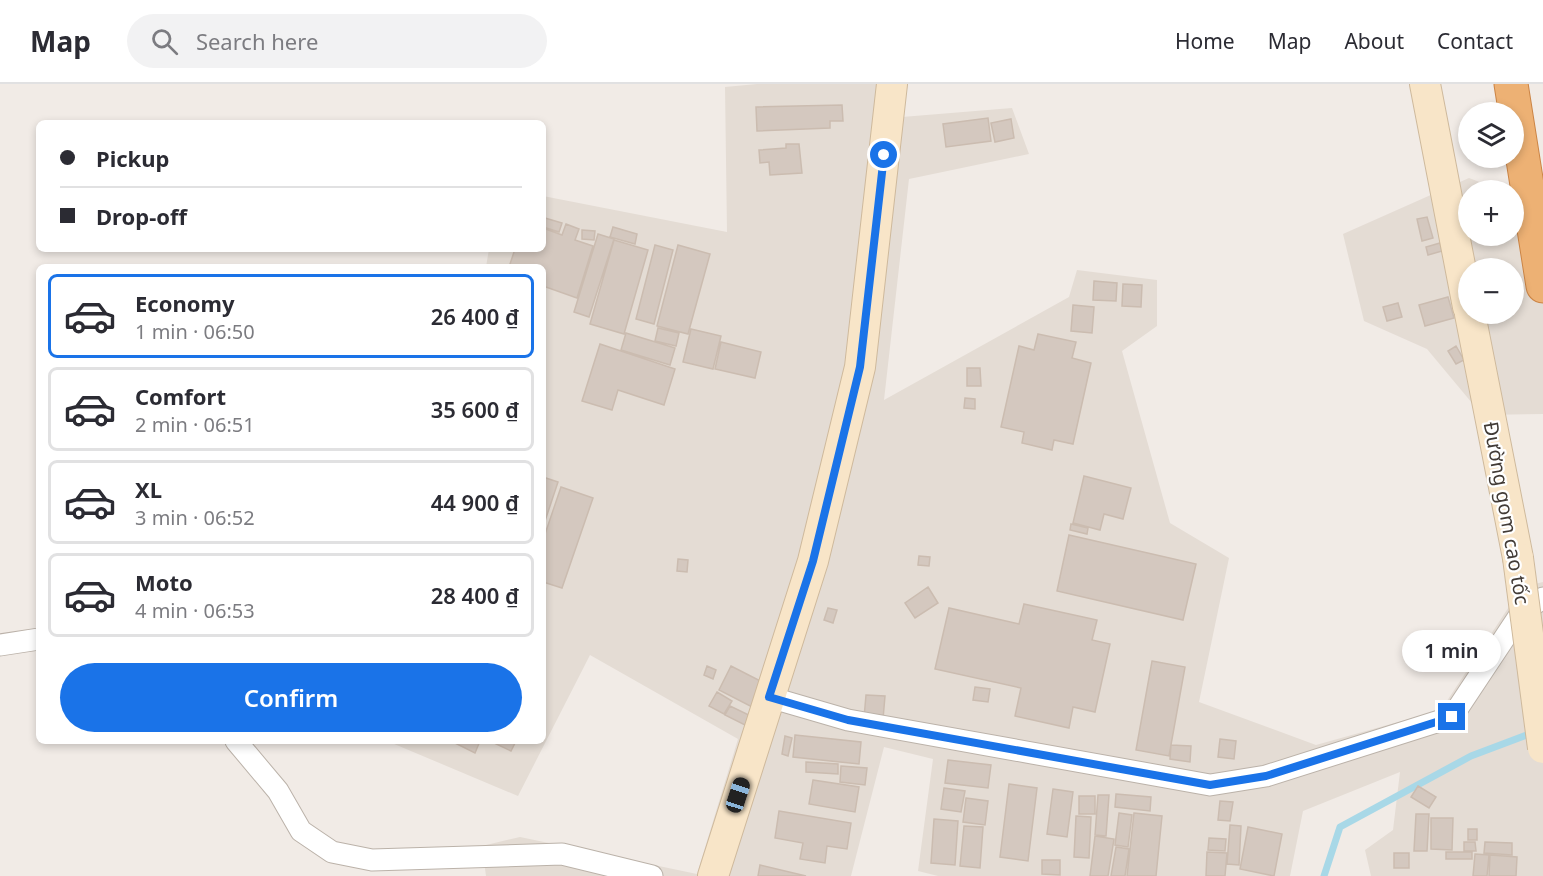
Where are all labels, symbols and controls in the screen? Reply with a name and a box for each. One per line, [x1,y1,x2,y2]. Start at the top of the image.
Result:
search box [127,14,547,68]
text: Map [30,22,91,60]
icon: search [148,25,181,58]
text: Search here [196,26,318,56]
text: Home [1175,27,1235,55]
text: Map [1268,27,1311,55]
text: About [1344,27,1404,55]
text: Contact [1437,27,1513,55]
map controls [1458,102,1524,324]
button: layers [1458,102,1524,168]
route start [870,141,897,168]
text: Pickup [96,143,169,173]
button: + [1458,180,1524,246]
text: Drop-off [96,201,187,231]
button: − [1458,258,1524,324]
text: Economy [135,288,234,318]
icon: car [63,289,117,343]
text: 26 400 ₫ [431,301,519,331]
text: 1 min · 06:50 [135,318,255,345]
text: Comfort [135,381,226,411]
icon: car [63,382,117,436]
text: 35 600 ₫ [431,394,519,424]
text: 2 min · 06:51 [135,411,255,438]
street label: Đường gom cao tốc [1478,419,1536,607]
text: XL [135,474,162,504]
icon: car [63,475,117,529]
text: 44 900 ₫ [431,487,519,517]
text: 3 min · 06:52 [135,504,255,531]
text: Moto [135,567,193,597]
icon: car [63,568,117,622]
text: 28 400 ₫ [431,580,519,610]
text: 4 min · 06:53 [135,597,255,624]
callout: 1 min [1402,630,1502,672]
text: 1 min [1424,637,1479,664]
button: Confirm [60,663,522,732]
route end [1438,703,1465,730]
car [724,775,752,815]

